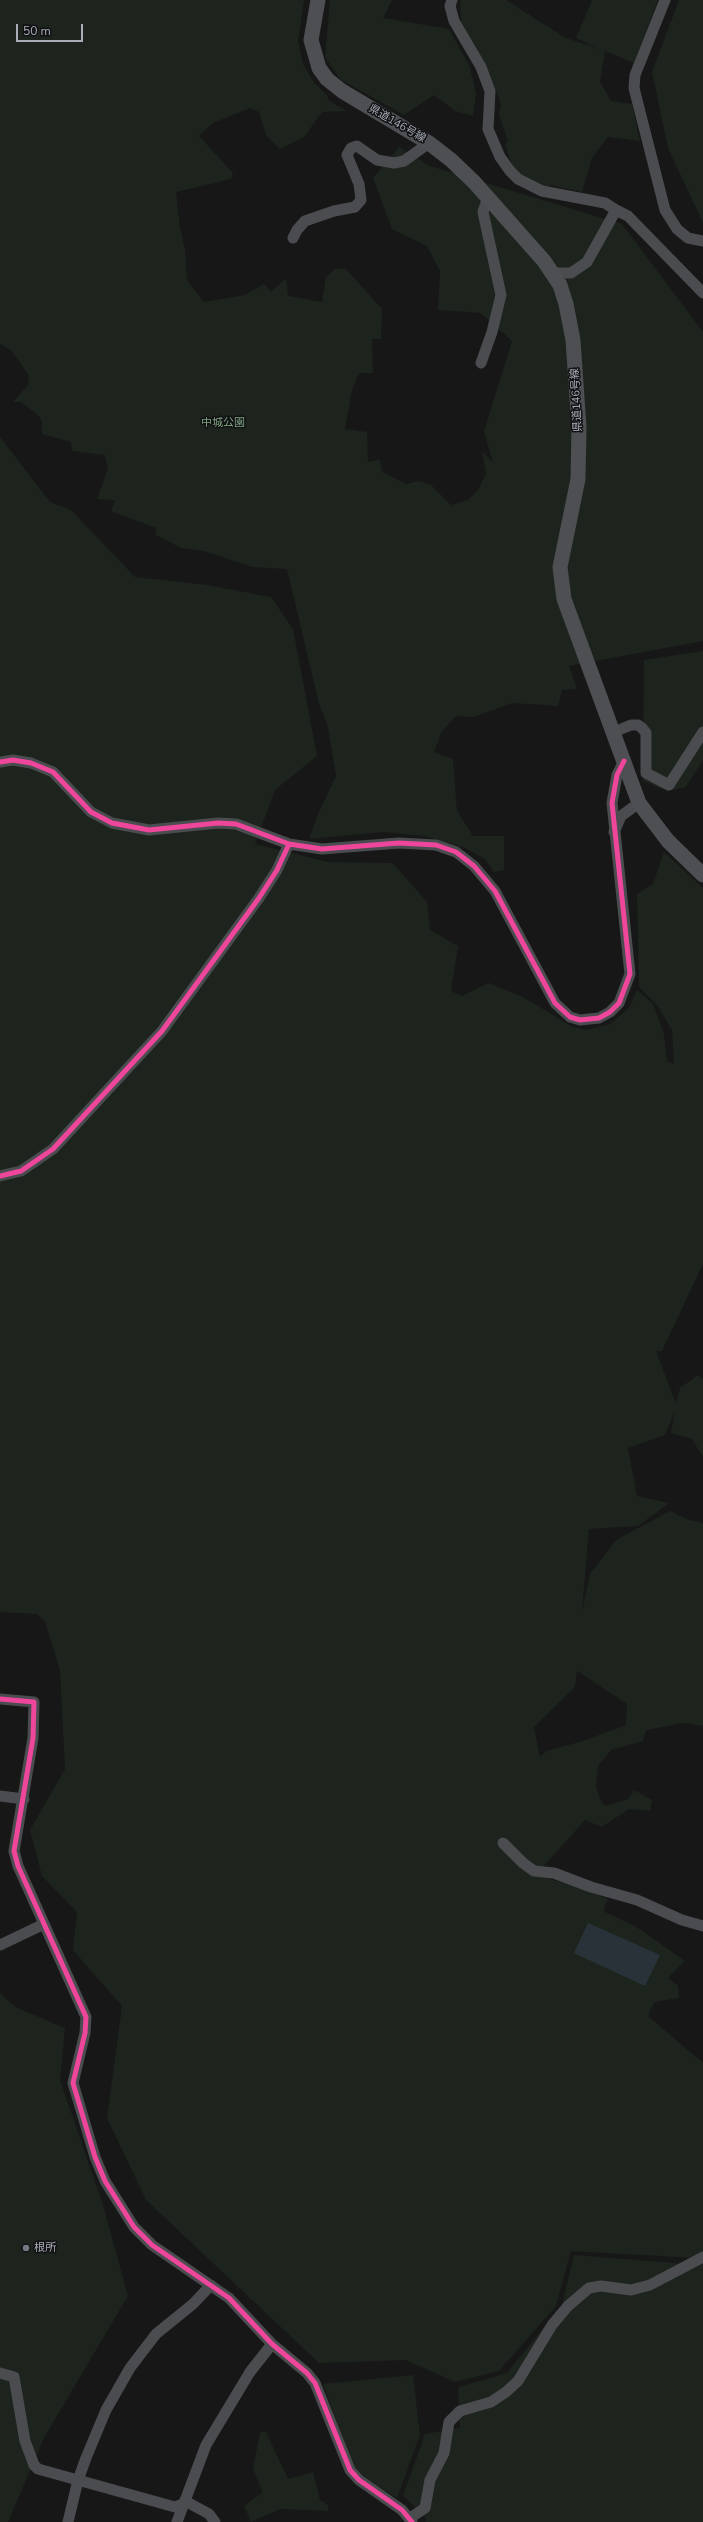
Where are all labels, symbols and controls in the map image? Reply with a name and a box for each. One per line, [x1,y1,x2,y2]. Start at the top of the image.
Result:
scale bar [18,16,85,42]
text: 50 m [23,23,51,39]
street label: 県道146号線 [366,102,428,146]
street label: 県道146号線 [569,368,585,432]
park label: 中城公園 [201,416,245,430]
place label: 根所 [34,2241,56,2255]
marker: 根所 [21,2243,31,2253]

